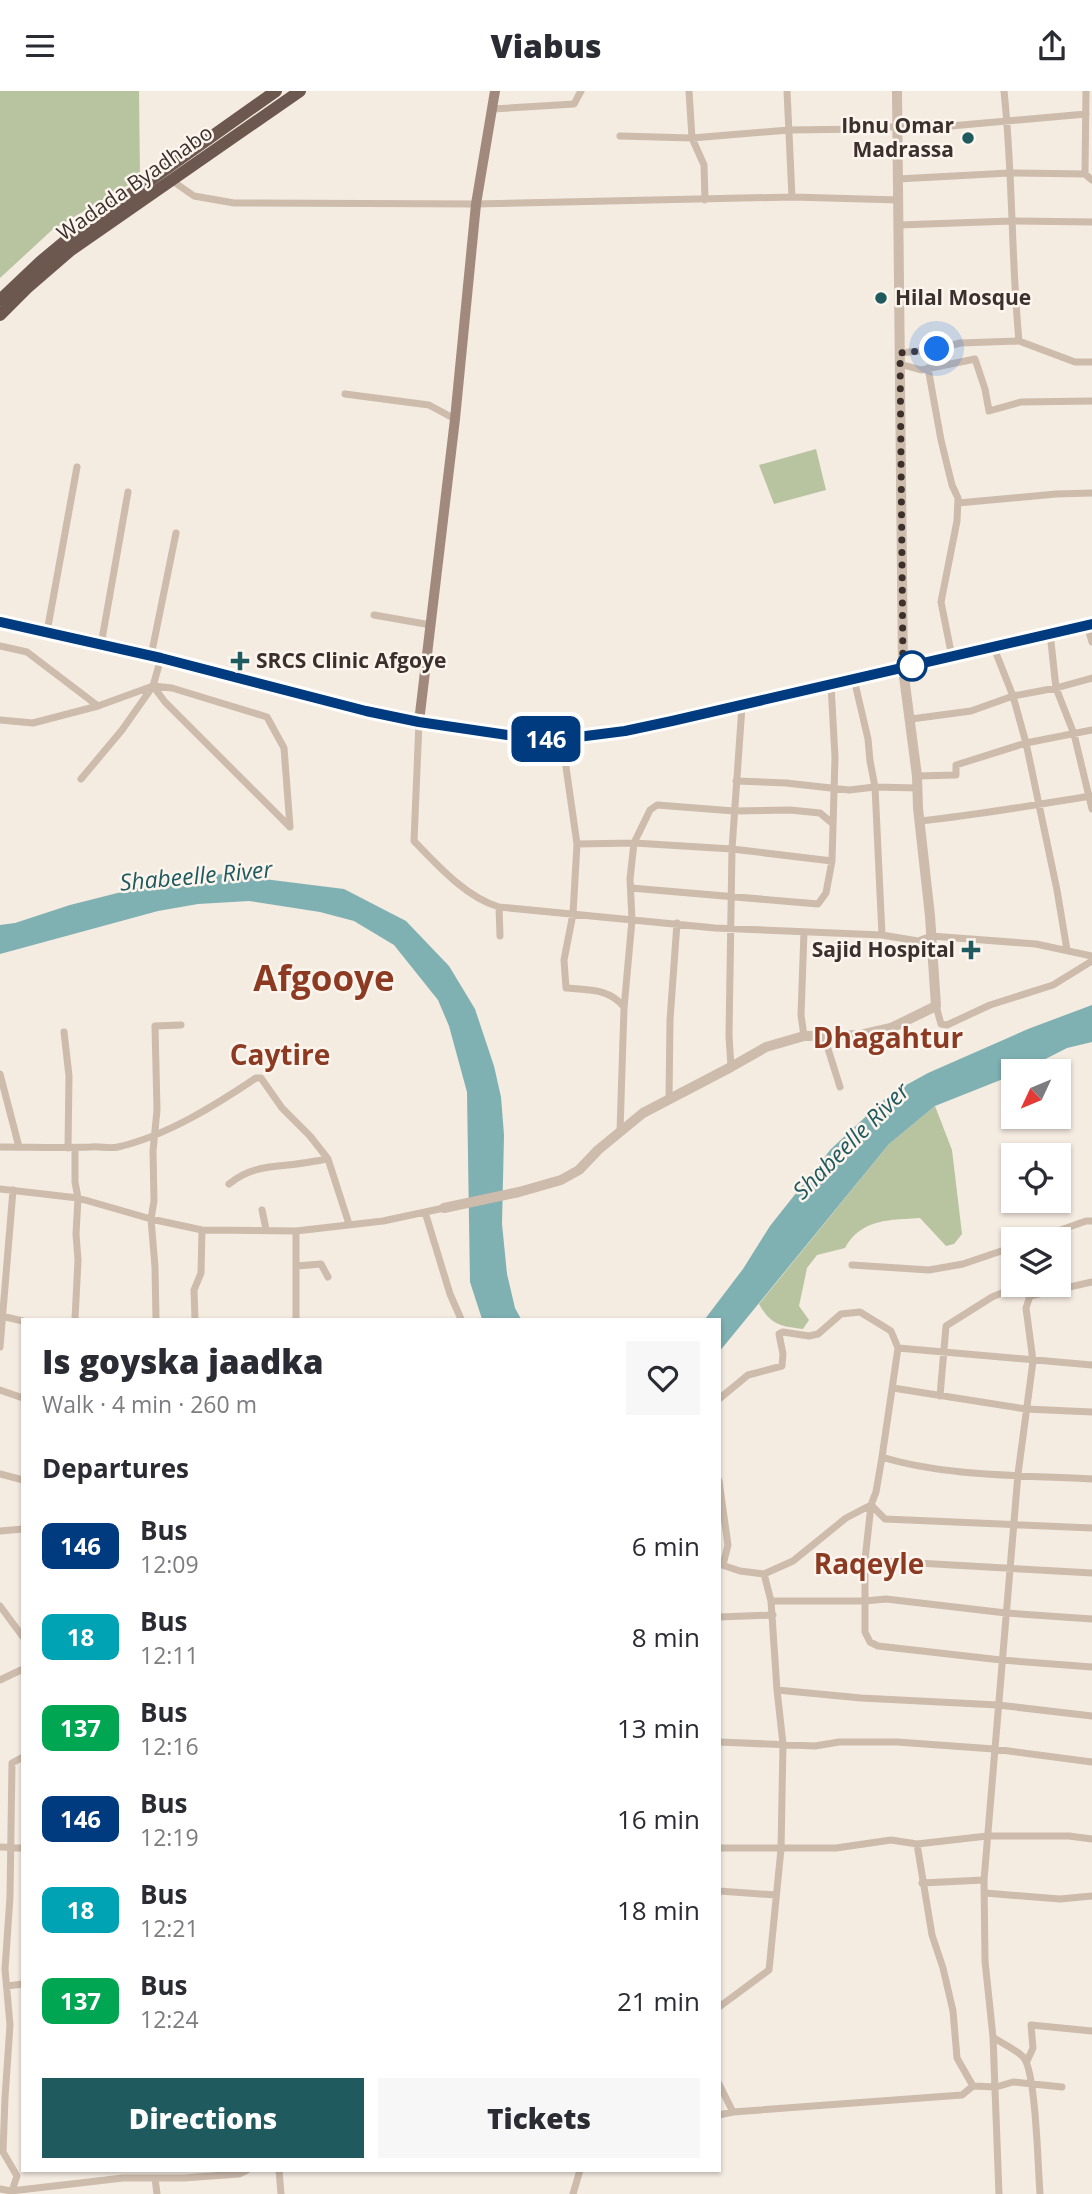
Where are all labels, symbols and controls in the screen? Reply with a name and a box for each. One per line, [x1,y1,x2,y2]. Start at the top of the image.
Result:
text: Viabus [490,24,602,67]
icon: menu [21,27,59,65]
icon: share [1033,27,1071,65]
place label: Ibnu Omar Madrassa [841,111,954,163]
street label: Wadada Byadhabo [51,118,218,246]
marker: Ibnu Omar Madrassa [960,130,976,146]
place label: Hilal Mosque [895,283,1031,311]
marker: Hilal Mosque [873,290,889,306]
your location [919,331,954,366]
place label: SRCS Clinic Afgoye [256,646,446,674]
marker: SRCS Clinic Afgoye [230,651,250,671]
unlabelled marker [897,651,927,681]
line badge: 146 [506,716,586,762]
text: 146 [525,722,567,755]
water label: Shabeelle River [118,852,275,898]
place label: Sajid Hospital [812,935,955,963]
marker: Sajid Hospital [961,940,981,960]
district label: Afgooye [253,954,395,1001]
district label: Dhagahtur [813,1018,964,1056]
district label: Caytire [230,1035,330,1073]
north arrow [1001,1059,1071,1129]
map controls [1001,1059,1071,1297]
water label: Shabeelle River [785,1074,916,1206]
button: locate [1001,1143,1071,1213]
button: layers [1001,1227,1071,1297]
text: Is goyska jaadka [42,1339,324,1384]
button: heart [626,1341,700,1415]
text: Walk · 4 min · 260 m [42,1388,257,1420]
text: Departures [42,1450,189,1486]
text: Bus [140,1512,187,1548]
text: 6 min [632,1528,700,1564]
text: 146 [60,1529,101,1562]
district label: Raqeyle [814,1544,924,1582]
text: 12:09 [140,1548,199,1580]
text: Bus [140,1603,187,1639]
text: 8 min [632,1619,700,1655]
text: 18 [67,1620,94,1653]
text: 12:11 [140,1639,199,1671]
text: Bus [140,1694,187,1730]
text: 13 min [617,1710,700,1746]
text: 137 [60,1711,101,1744]
text: 12:16 [140,1730,199,1762]
text: Bus [140,1785,187,1821]
text: 16 min [617,1801,700,1837]
text: 146 [60,1802,101,1835]
text: 12:19 [140,1821,199,1853]
text: Bus [140,1876,187,1912]
text: 18 min [617,1892,700,1928]
text: 18 [67,1893,94,1926]
text: 12:21 [140,1912,199,1944]
text: Bus [140,1967,187,2003]
text: 21 min [617,1983,700,2019]
text: 137 [60,1984,101,2017]
text: 12:24 [140,2003,199,2035]
button: Directions [42,2078,364,2158]
button: Tickets [378,2078,700,2158]

